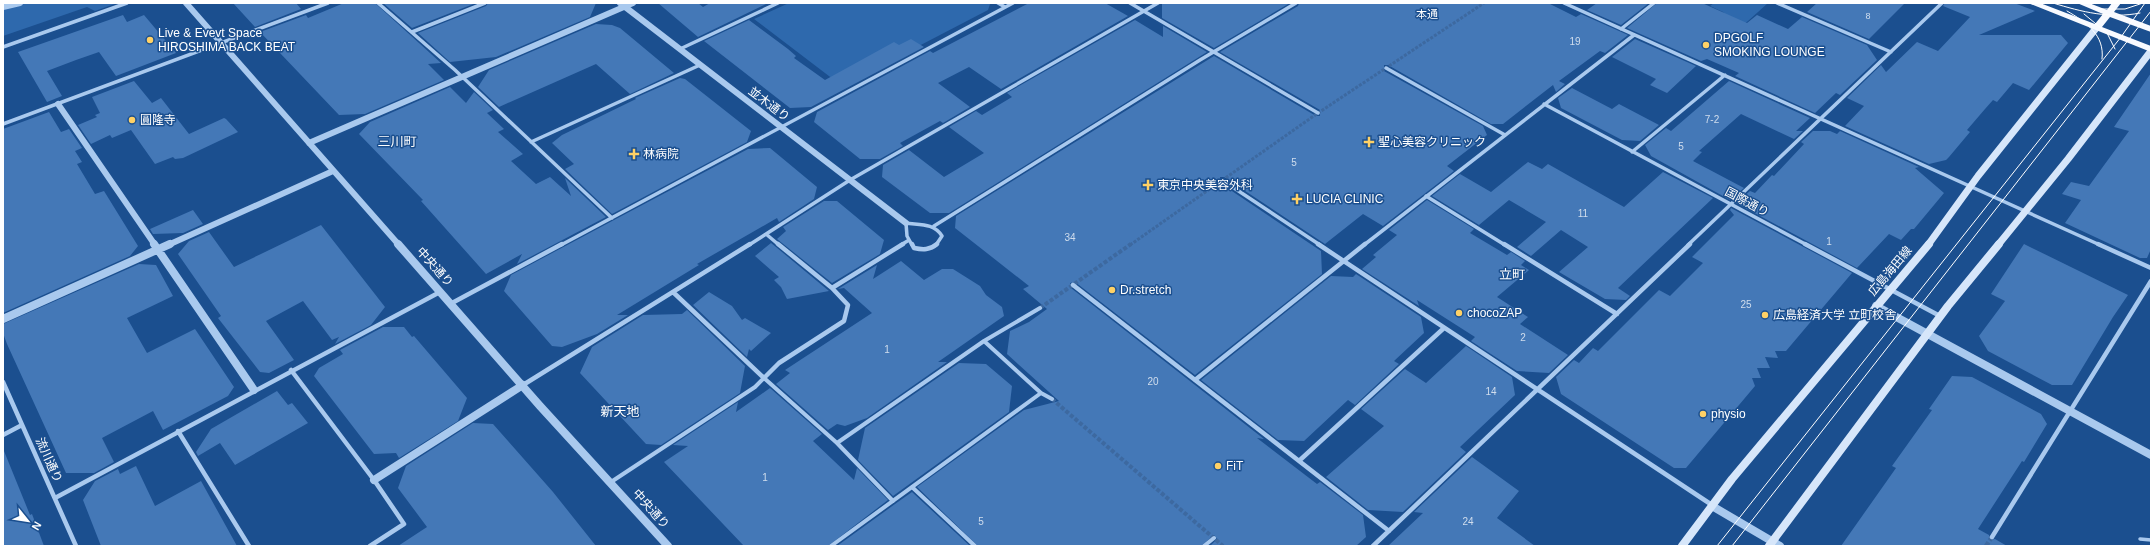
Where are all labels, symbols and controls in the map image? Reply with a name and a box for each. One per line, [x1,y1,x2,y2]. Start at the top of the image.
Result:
district label: 本通 [1416,8,1438,20]
house number: 8 [1865,11,1871,21]
place label: Live & Evevt Space HIROSHIMA BACK BEAT [158,26,296,54]
place label: DPGOLF SMOKING LOUNGE [1714,31,1825,59]
marker: Live & Evevt Space HIROSHIMA BACK BEAT [145,35,155,45]
house number: 19 [1569,36,1581,47]
marker: DPGOLF SMOKING LOUNGE [1701,40,1711,50]
street label: 並木通り [746,84,792,124]
place label: 圓隆寺 [140,113,176,127]
house number: 7-2 [1705,114,1720,125]
marker: 圓隆寺 [127,115,137,125]
district label: 三川町 [377,134,417,149]
place label: 聖心美容クリニック [1378,135,1486,149]
marker: 聖心美容クリニック [1363,136,1375,148]
house number: 5 [1678,141,1684,152]
place label: 林病院 [643,147,679,161]
marker: 林病院 [628,148,640,160]
house number: 5 [1291,157,1297,168]
place label: 東京中央美容外科 [1157,178,1253,192]
marker: 東京中央美容外科 [1142,179,1154,191]
street label: 国際通り [1723,185,1771,219]
place label: LUCIA CLINIC [1306,192,1384,206]
marker: LUCIA CLINIC [1291,193,1303,205]
house number: 11 [1578,208,1589,219]
house number: 34 [1064,232,1076,243]
house number: 1 [1826,236,1832,247]
street label: 中央通り [414,244,456,290]
street label: 広島海田線 [1865,244,1915,298]
district label: 立町 [1499,267,1525,282]
place label: Dr.stretch [1120,283,1171,297]
marker: Dr.stretch [1107,285,1117,295]
house number: 25 [1740,299,1752,310]
place label: chocoZAP [1467,306,1522,320]
marker: chocoZAP [1454,308,1464,318]
place label: 広島経済大学 立町校舎 [1773,308,1896,322]
marker: 広島経済大学 立町校舎 [1760,310,1770,320]
house number: 2 [1520,332,1526,343]
house number: 1 [884,344,890,355]
house number: 20 [1147,376,1159,387]
house number: 14 [1485,386,1497,397]
district label: 新天地 [600,404,640,419]
place label: physio [1711,407,1746,421]
marker: physio [1698,409,1708,419]
street label: 流川通り [33,435,65,485]
place label: FiT [1226,459,1244,473]
marker: FiT [1213,461,1223,471]
house number: 1 [762,472,768,483]
street label: 中央通り [630,486,672,532]
north arrow [8,501,48,541]
house number: 5 [978,516,984,527]
house number: 24 [1462,516,1474,527]
text: N [29,520,44,532]

